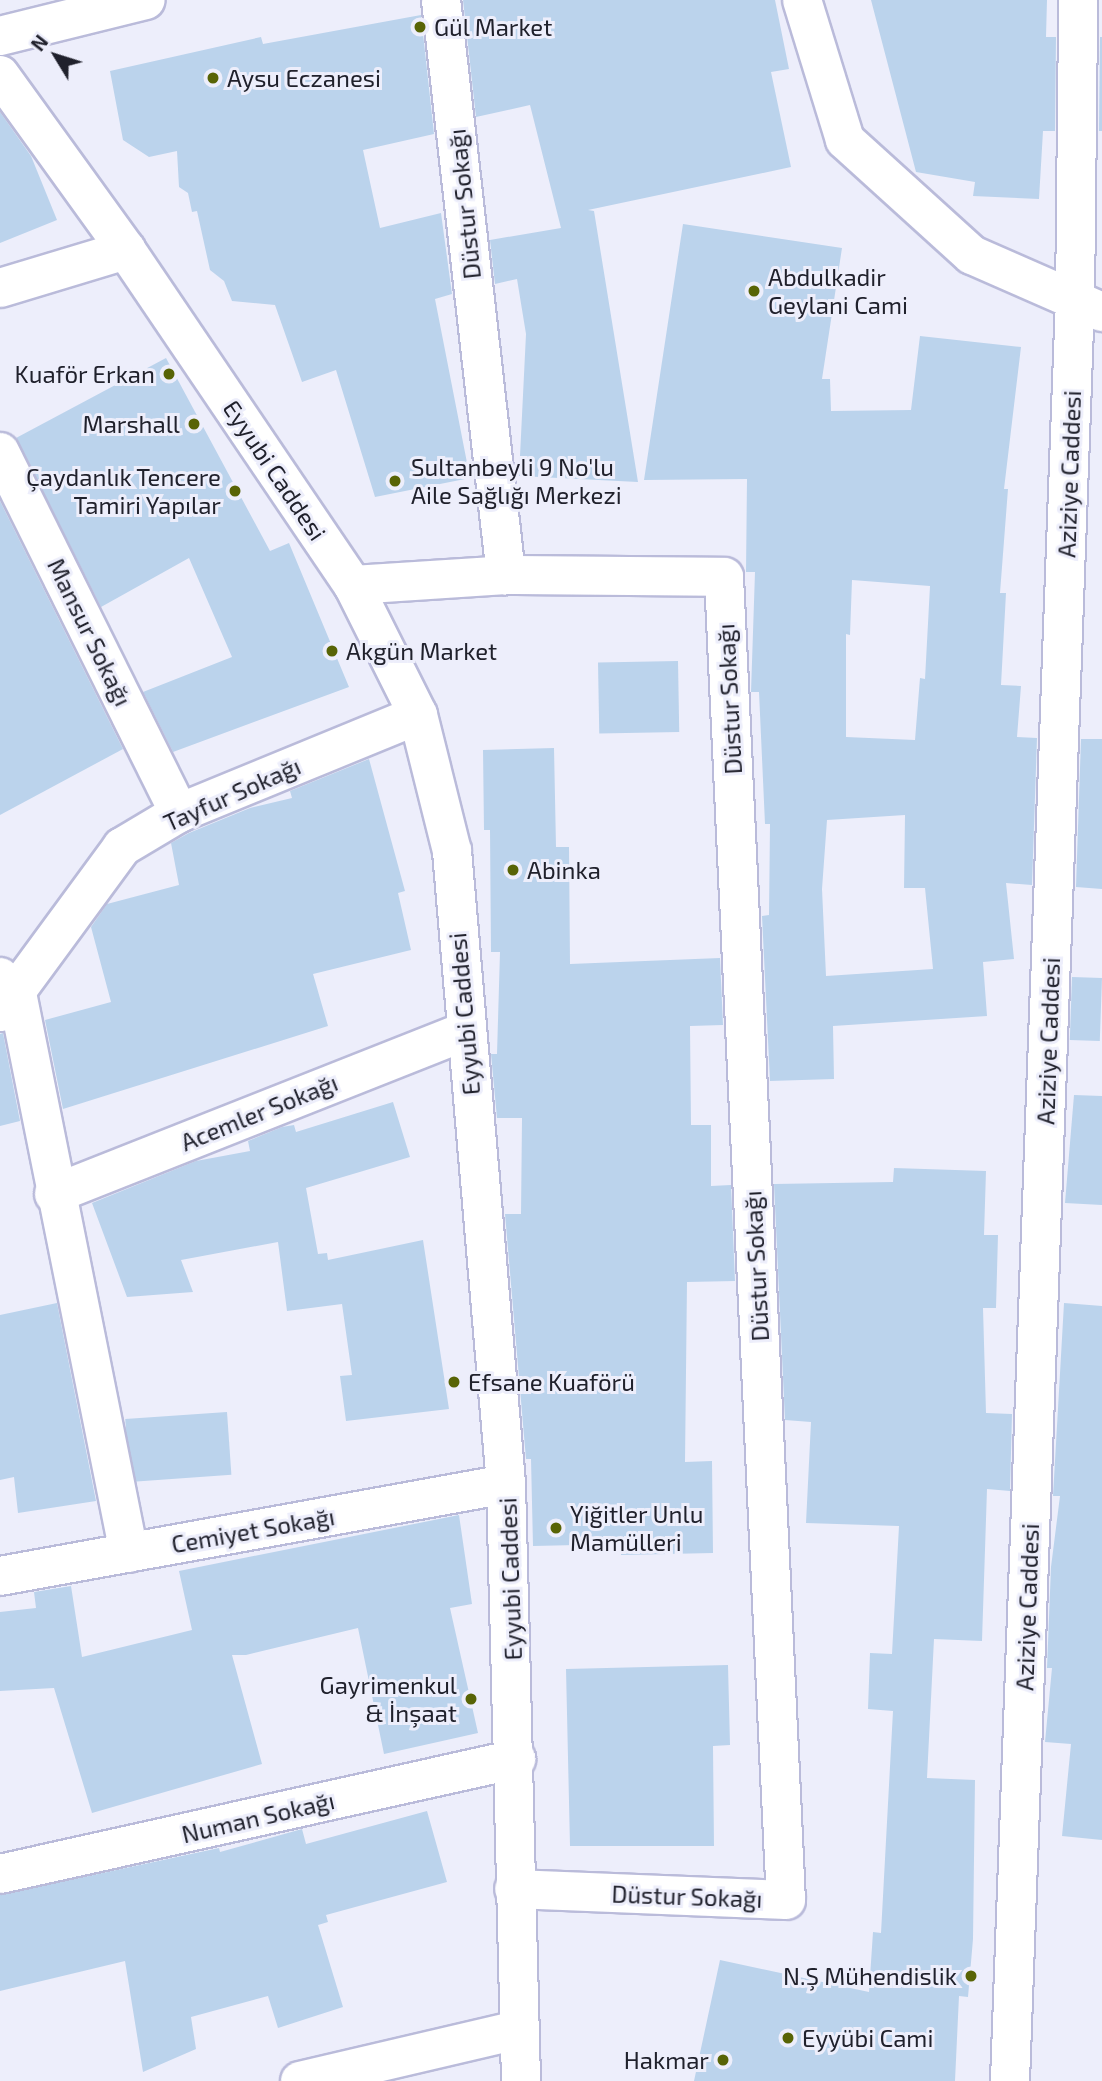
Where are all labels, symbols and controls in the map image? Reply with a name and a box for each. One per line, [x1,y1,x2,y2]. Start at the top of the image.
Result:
place label: Gül Market [434,13,553,41]
marker: Gül Market [412,19,428,35]
north arrow [21,21,91,91]
text: N [26,30,52,55]
place label: Aysu Eczanesi [227,64,381,92]
marker: Aysu Eczanesi [205,70,221,86]
street label: Düstur Sokağı [442,127,486,281]
place label: Abdulkadir Geylani Cami [768,263,908,319]
marker: Abdulkadir Geylani Cami [746,283,762,299]
place label: Kuaför Erkan [14,360,155,388]
marker: Kuaför Erkan [161,366,177,382]
street label: Aziziye Caddesi [1052,390,1086,558]
street label: Eyyubi Caddesi [218,394,332,546]
place label: Marshall [83,410,180,438]
marker: Marshall [186,416,202,432]
place label: Sultanbeyli 9 No'lu Aile Sağlığı Merkezi [411,453,622,509]
place label: Çaydanlık Tencere Tamiri Yapılar [25,463,221,519]
marker: Sultanbeyli 9 No'lu Aile Sağlığı Merkezi [385,471,405,491]
marker: Çaydanlık Tencere Tamiri Yapılar [227,483,243,499]
street label: Mansur Sokağı [42,553,138,711]
street label: Düstur Sokağı [711,623,747,775]
place label: Akgün Market [346,637,497,665]
marker: Akgün Market [324,643,340,659]
street label: Tayfur Sokağı [159,751,305,837]
place label: Abinka [527,856,601,884]
marker: Abinka [505,862,521,878]
street label: Eyyubi Caddesi [443,932,485,1096]
street label: Aziziye Caddesi [1031,957,1065,1125]
street label: Acemler Sokağı [176,1067,342,1157]
street label: Düstur Sokağı [738,1190,774,1342]
place label: Efsane Kuaförü [468,1368,635,1396]
marker: Efsane Kuaförü [446,1374,462,1390]
street label: Eyyubi Caddesi [493,1497,527,1661]
place label: Yiğitler Unlu Mamülleri [570,1500,704,1556]
street label: Cemiyet Sokağı [169,1501,337,1559]
marker: Yiğitler Unlu Mamülleri [548,1520,564,1536]
street label: Aziziye Caddesi [1010,1523,1044,1691]
place label: Gayrimenkul & İnşaat [320,1671,457,1727]
marker: Gayrimenkul & İnşaat [463,1691,479,1707]
street label: Numan Sokağı [179,1785,337,1849]
street label: Düstur Sokağı [611,1879,763,1913]
place label: N.Ş Mühendislik [783,1962,957,1990]
marker: N.Ş Mühendislik [963,1968,979,1984]
place label: Eyyübi Cami [802,2024,933,2052]
marker: Eyyübi Cami [780,2030,796,2046]
place label: Hakmar [624,2046,709,2074]
marker: Hakmar [715,2052,731,2068]

